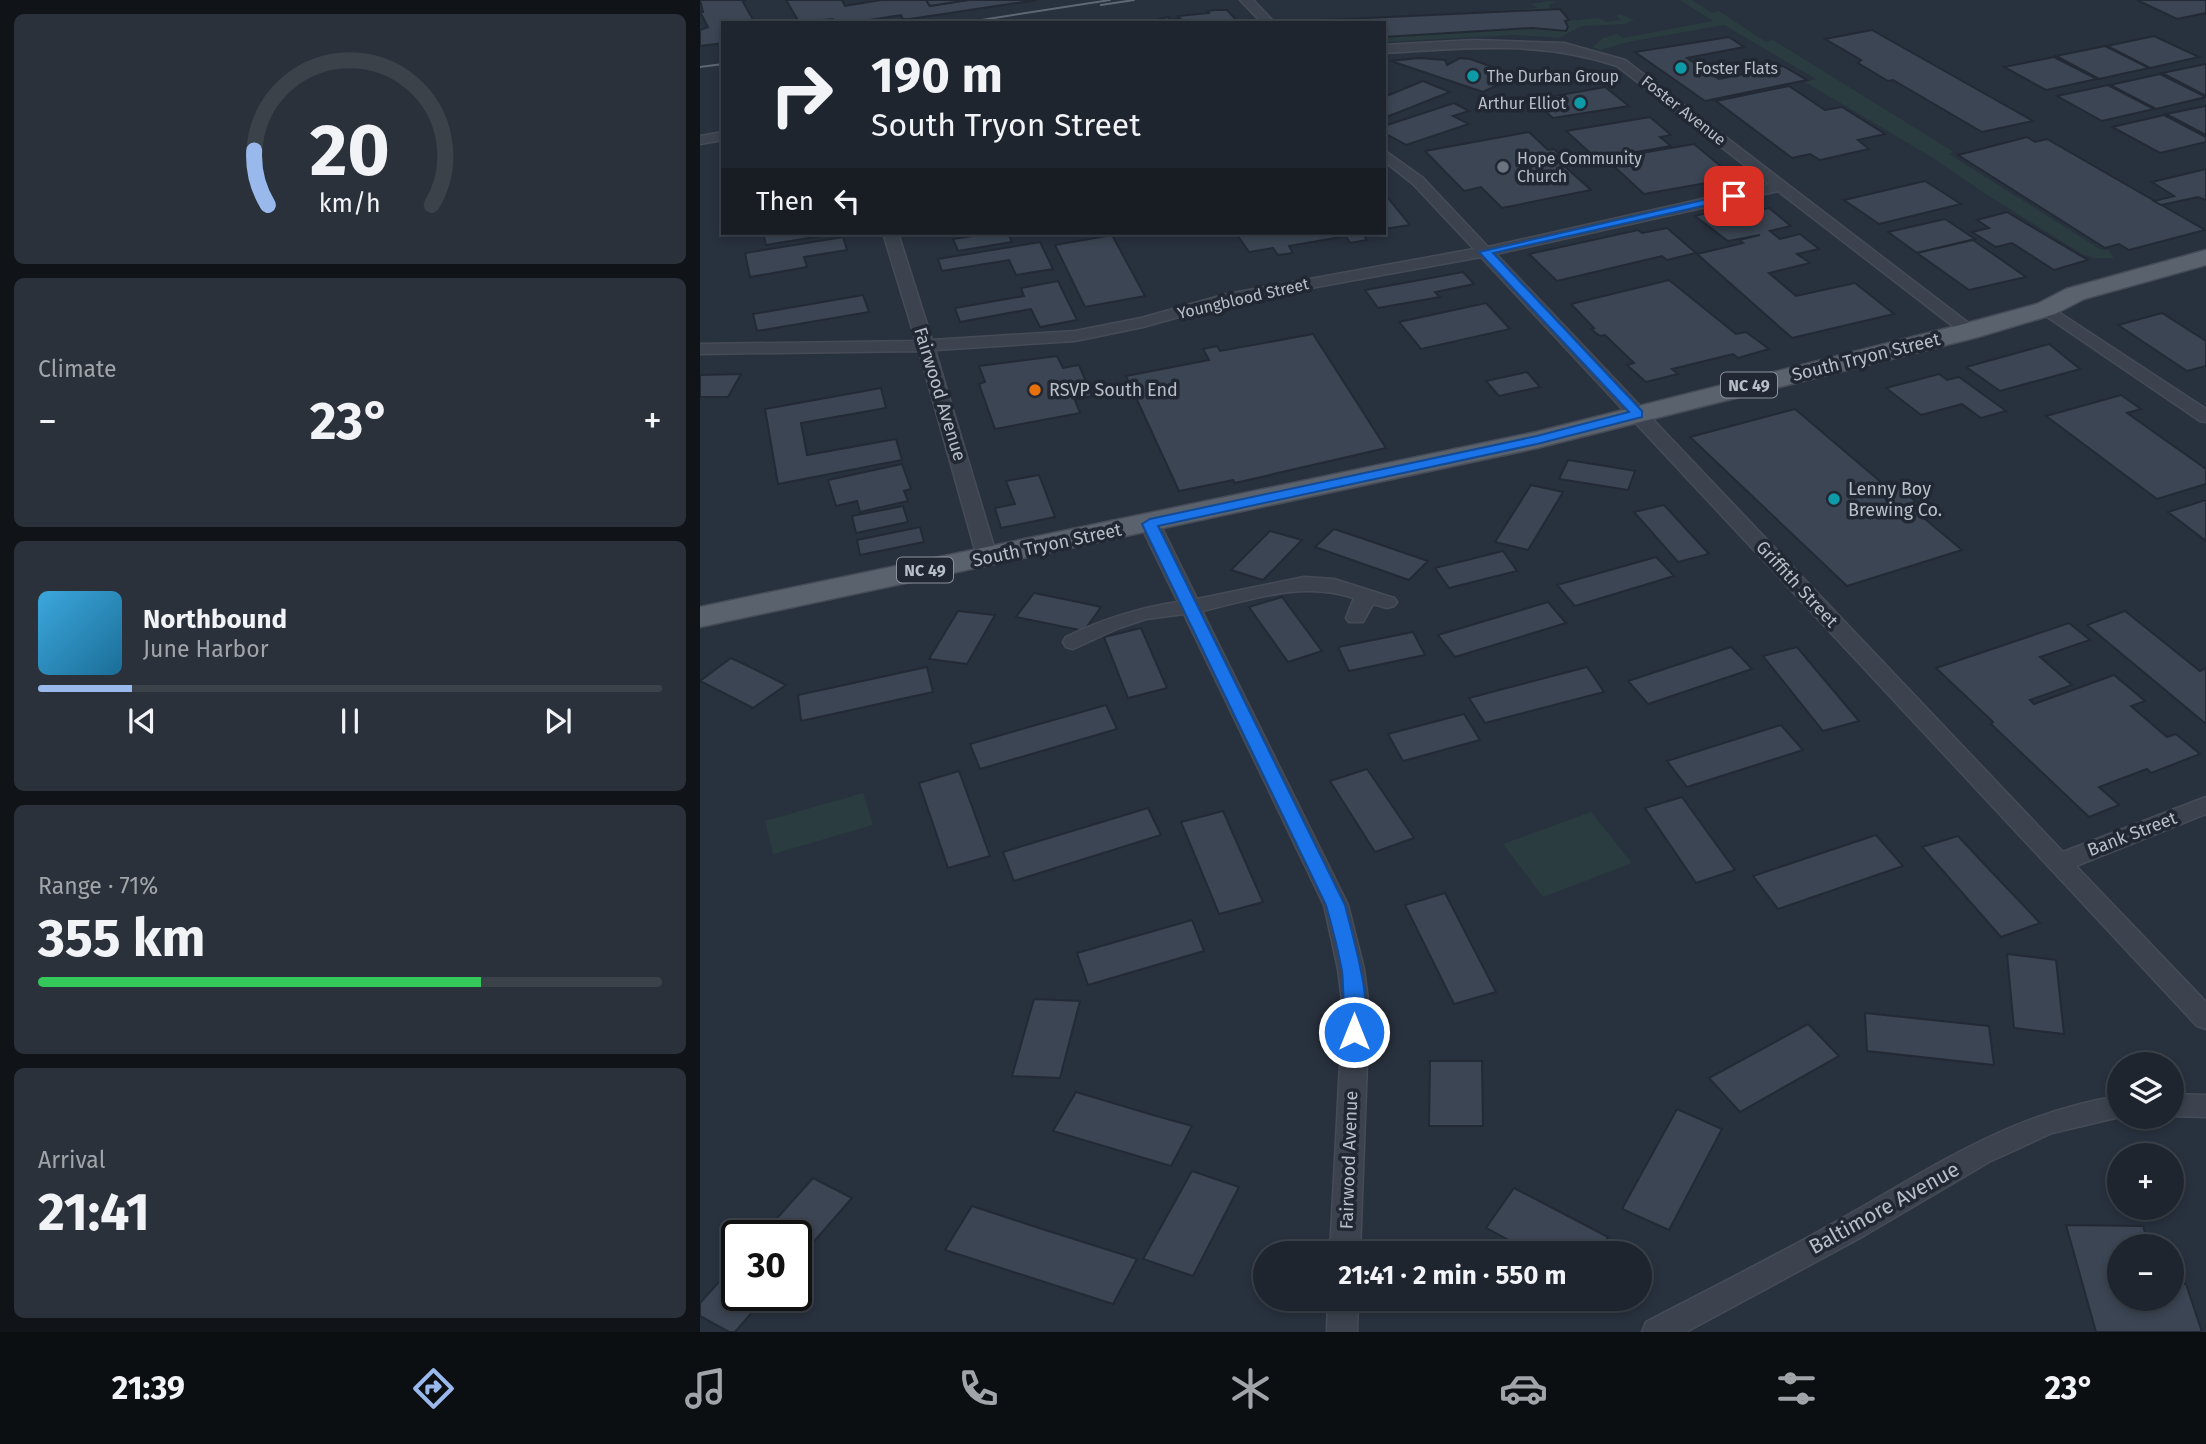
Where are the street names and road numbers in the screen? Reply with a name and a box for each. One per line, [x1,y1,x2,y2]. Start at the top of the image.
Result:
street label: Foster Avenue [1638,72,1730,149]
street label: Youngblood Street [1176,274,1311,323]
street label: Fairwood Avenue [909,324,971,464]
street label: South Tryon Street [1790,328,1943,386]
road number: NC 49 [1721,372,1777,398]
street label: South Tryon Street [970,518,1124,572]
street label: Griffith Street [1751,536,1843,632]
road number: NC 49 [897,558,953,582]
street label: Bank Street [2084,807,2180,861]
street label: Fairwood Avenue [1336,1090,1362,1230]
street label: Baltimore Avenue [1804,1156,1964,1260]

